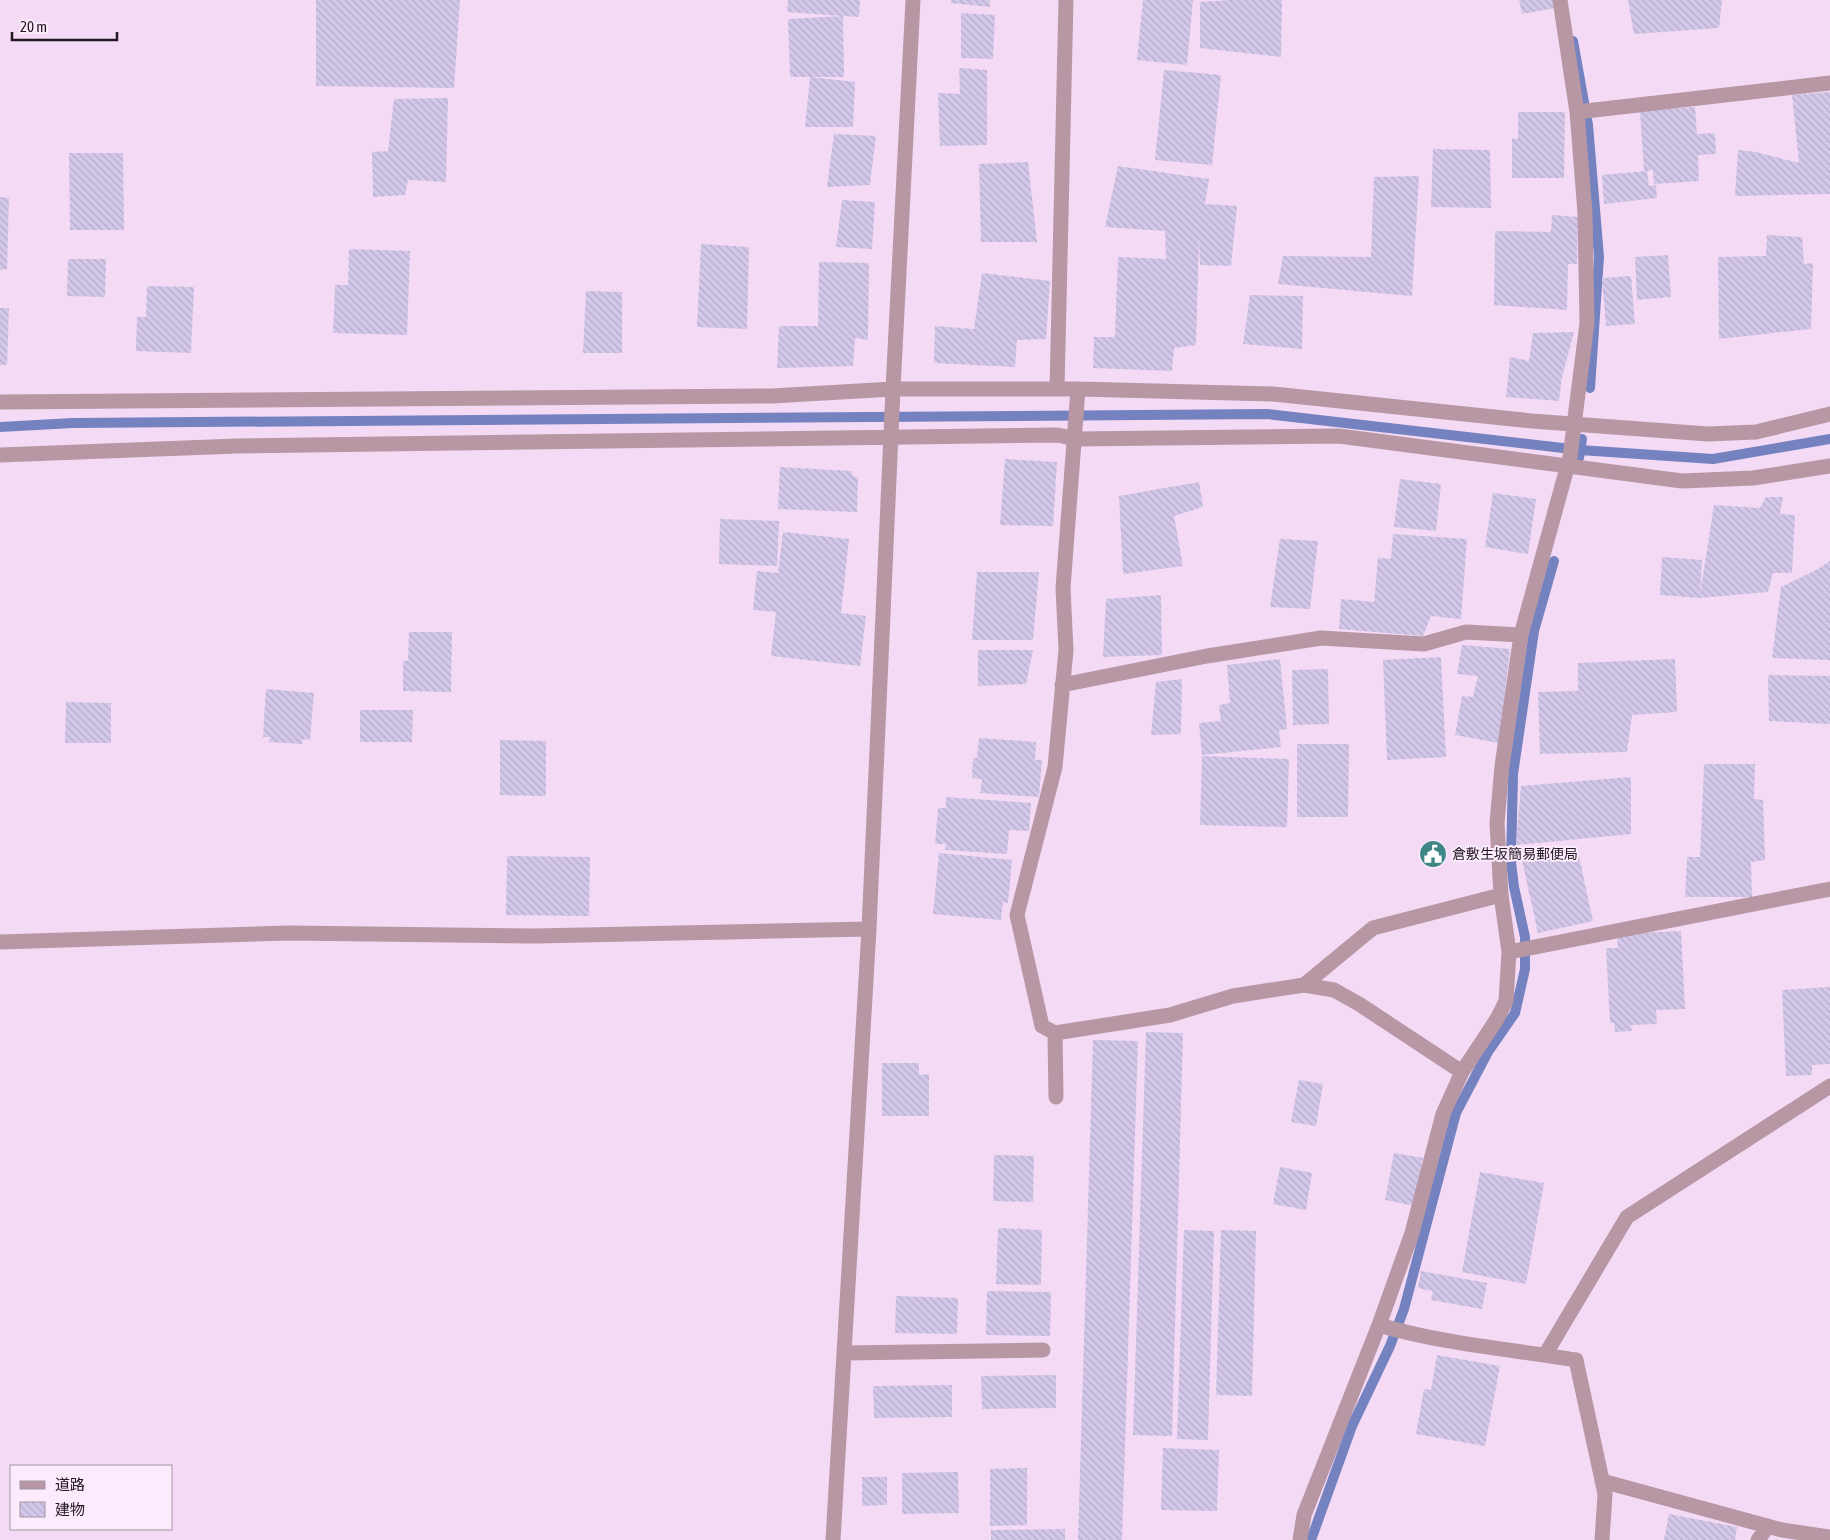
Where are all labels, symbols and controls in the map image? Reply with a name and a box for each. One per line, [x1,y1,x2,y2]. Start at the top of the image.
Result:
scale bar [12,10,118,42]
text: 20 m [20,18,47,35]
public building icon: 倉敷生坂簡易郵便局 [1418,839,1448,869]
place label: 倉敷生坂簡易郵便局 [1452,846,1578,862]
legend [10,1465,172,1530]
text: 道路 [55,1476,85,1493]
text: 建物 [55,1501,85,1518]

